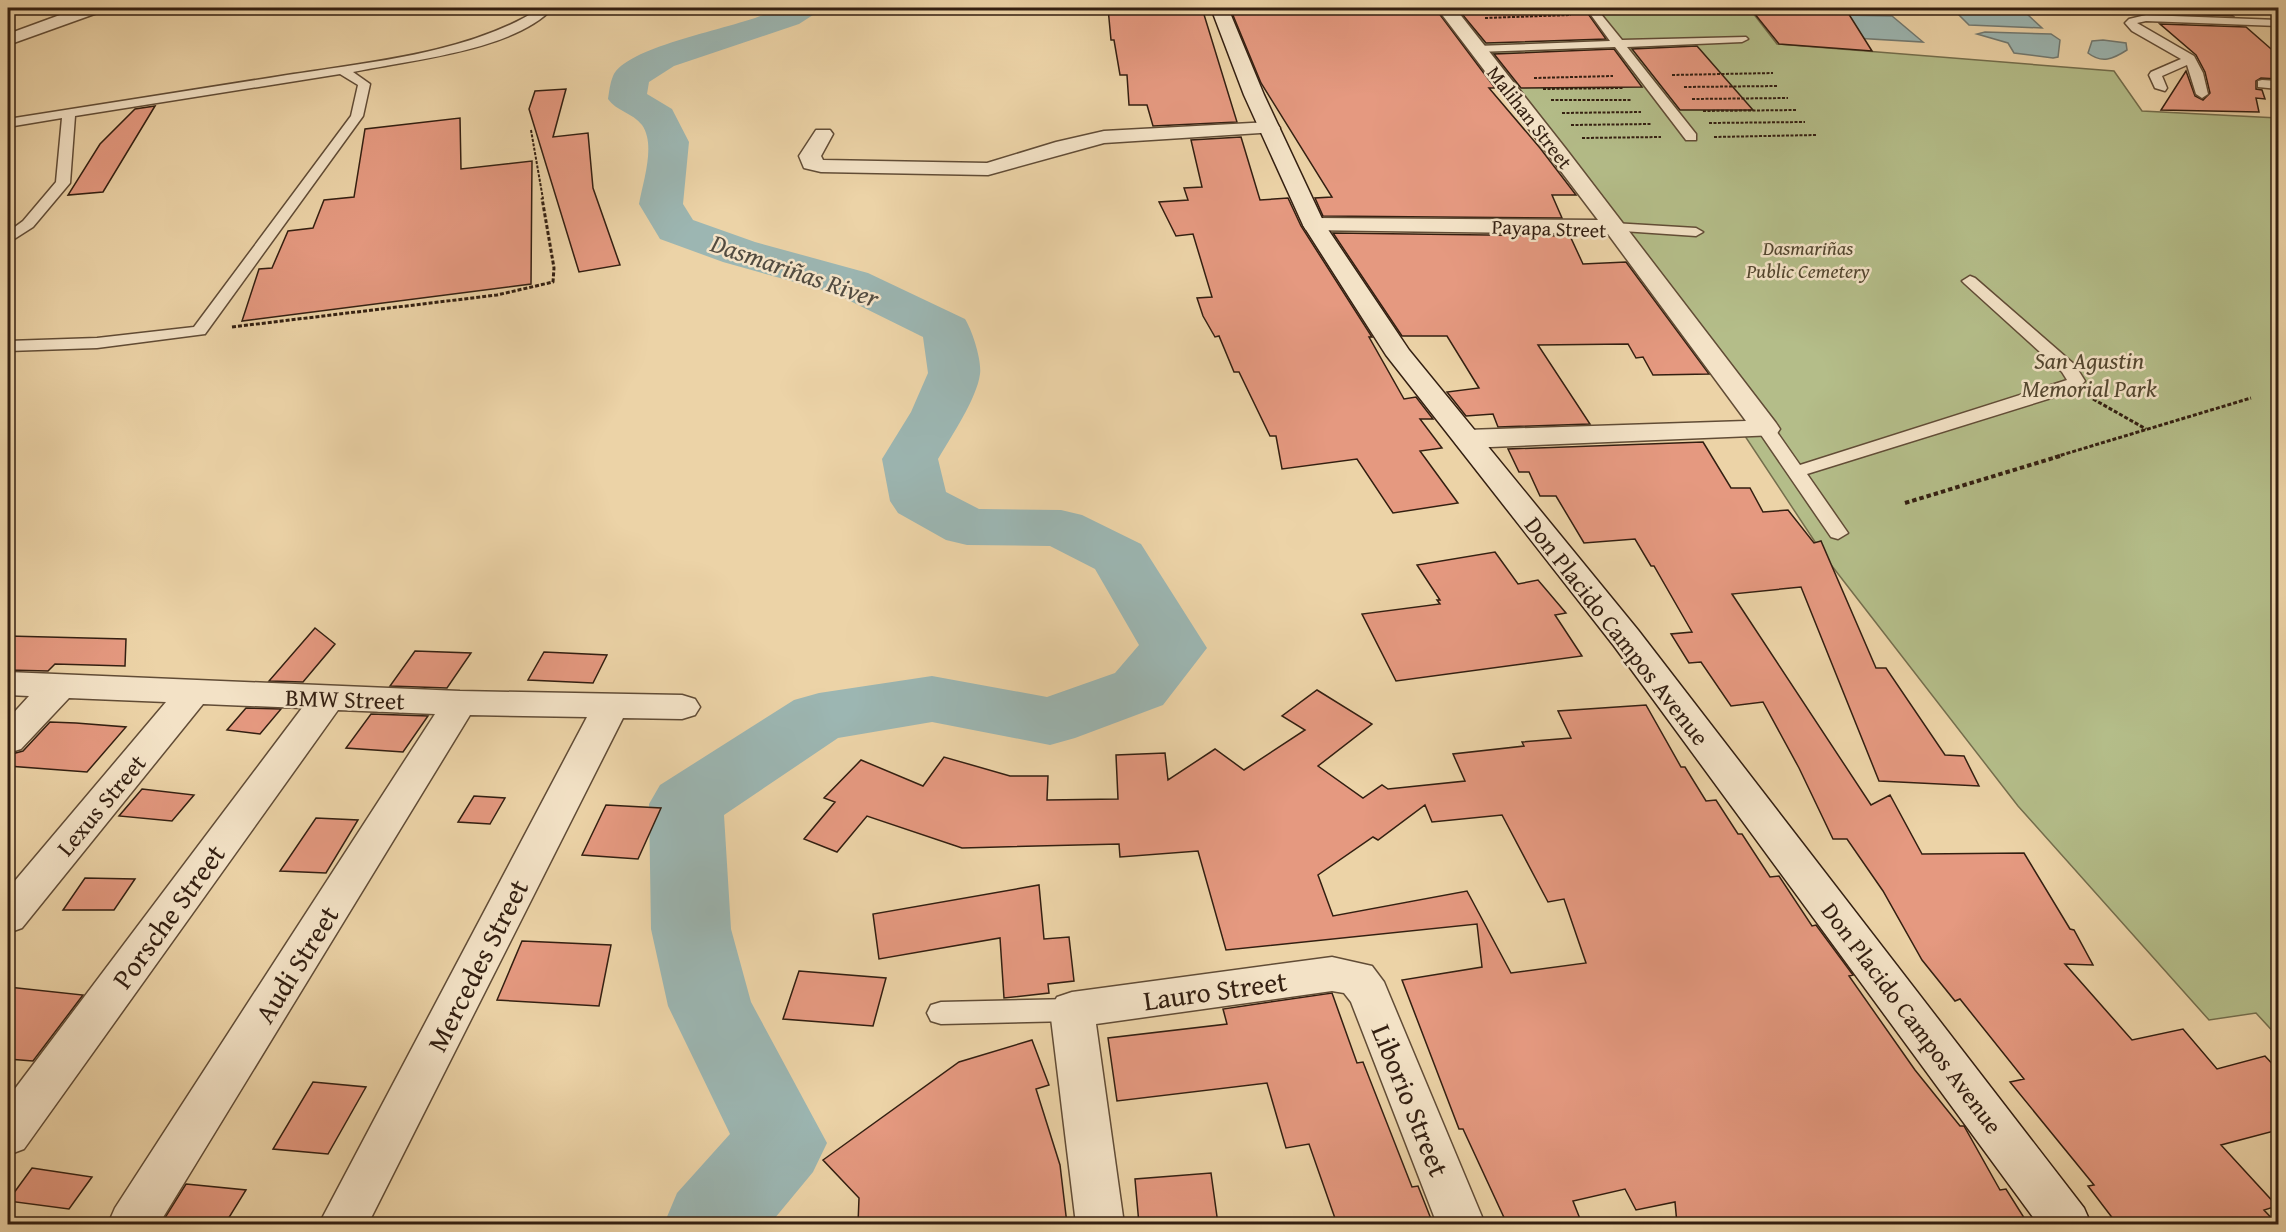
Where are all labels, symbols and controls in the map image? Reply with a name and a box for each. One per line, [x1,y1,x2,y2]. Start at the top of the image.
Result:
street label: Malihan Street [1480,59,1580,175]
street label: Payapa Street [1491,212,1607,244]
water label: Dasmariñas River [705,223,886,317]
park label: Dasmariñas Public Cemetery [1745,233,1870,285]
park label: San Agustin Memorial Park [2021,343,2157,406]
street label: Don Placido Campos Avenue [1516,509,1718,753]
street label: BMW Street [285,679,406,719]
street label: Lexus Street [48,746,154,863]
street label: Porsche Street [101,835,235,997]
street label: Mercedes Street [416,871,538,1058]
street label: Don Placido Campos Avenue [1813,895,2011,1141]
street label: Audi Street [244,897,348,1031]
street label: Lauro Street [1141,960,1289,1020]
street label: Liborio Street [1362,1018,1460,1182]

